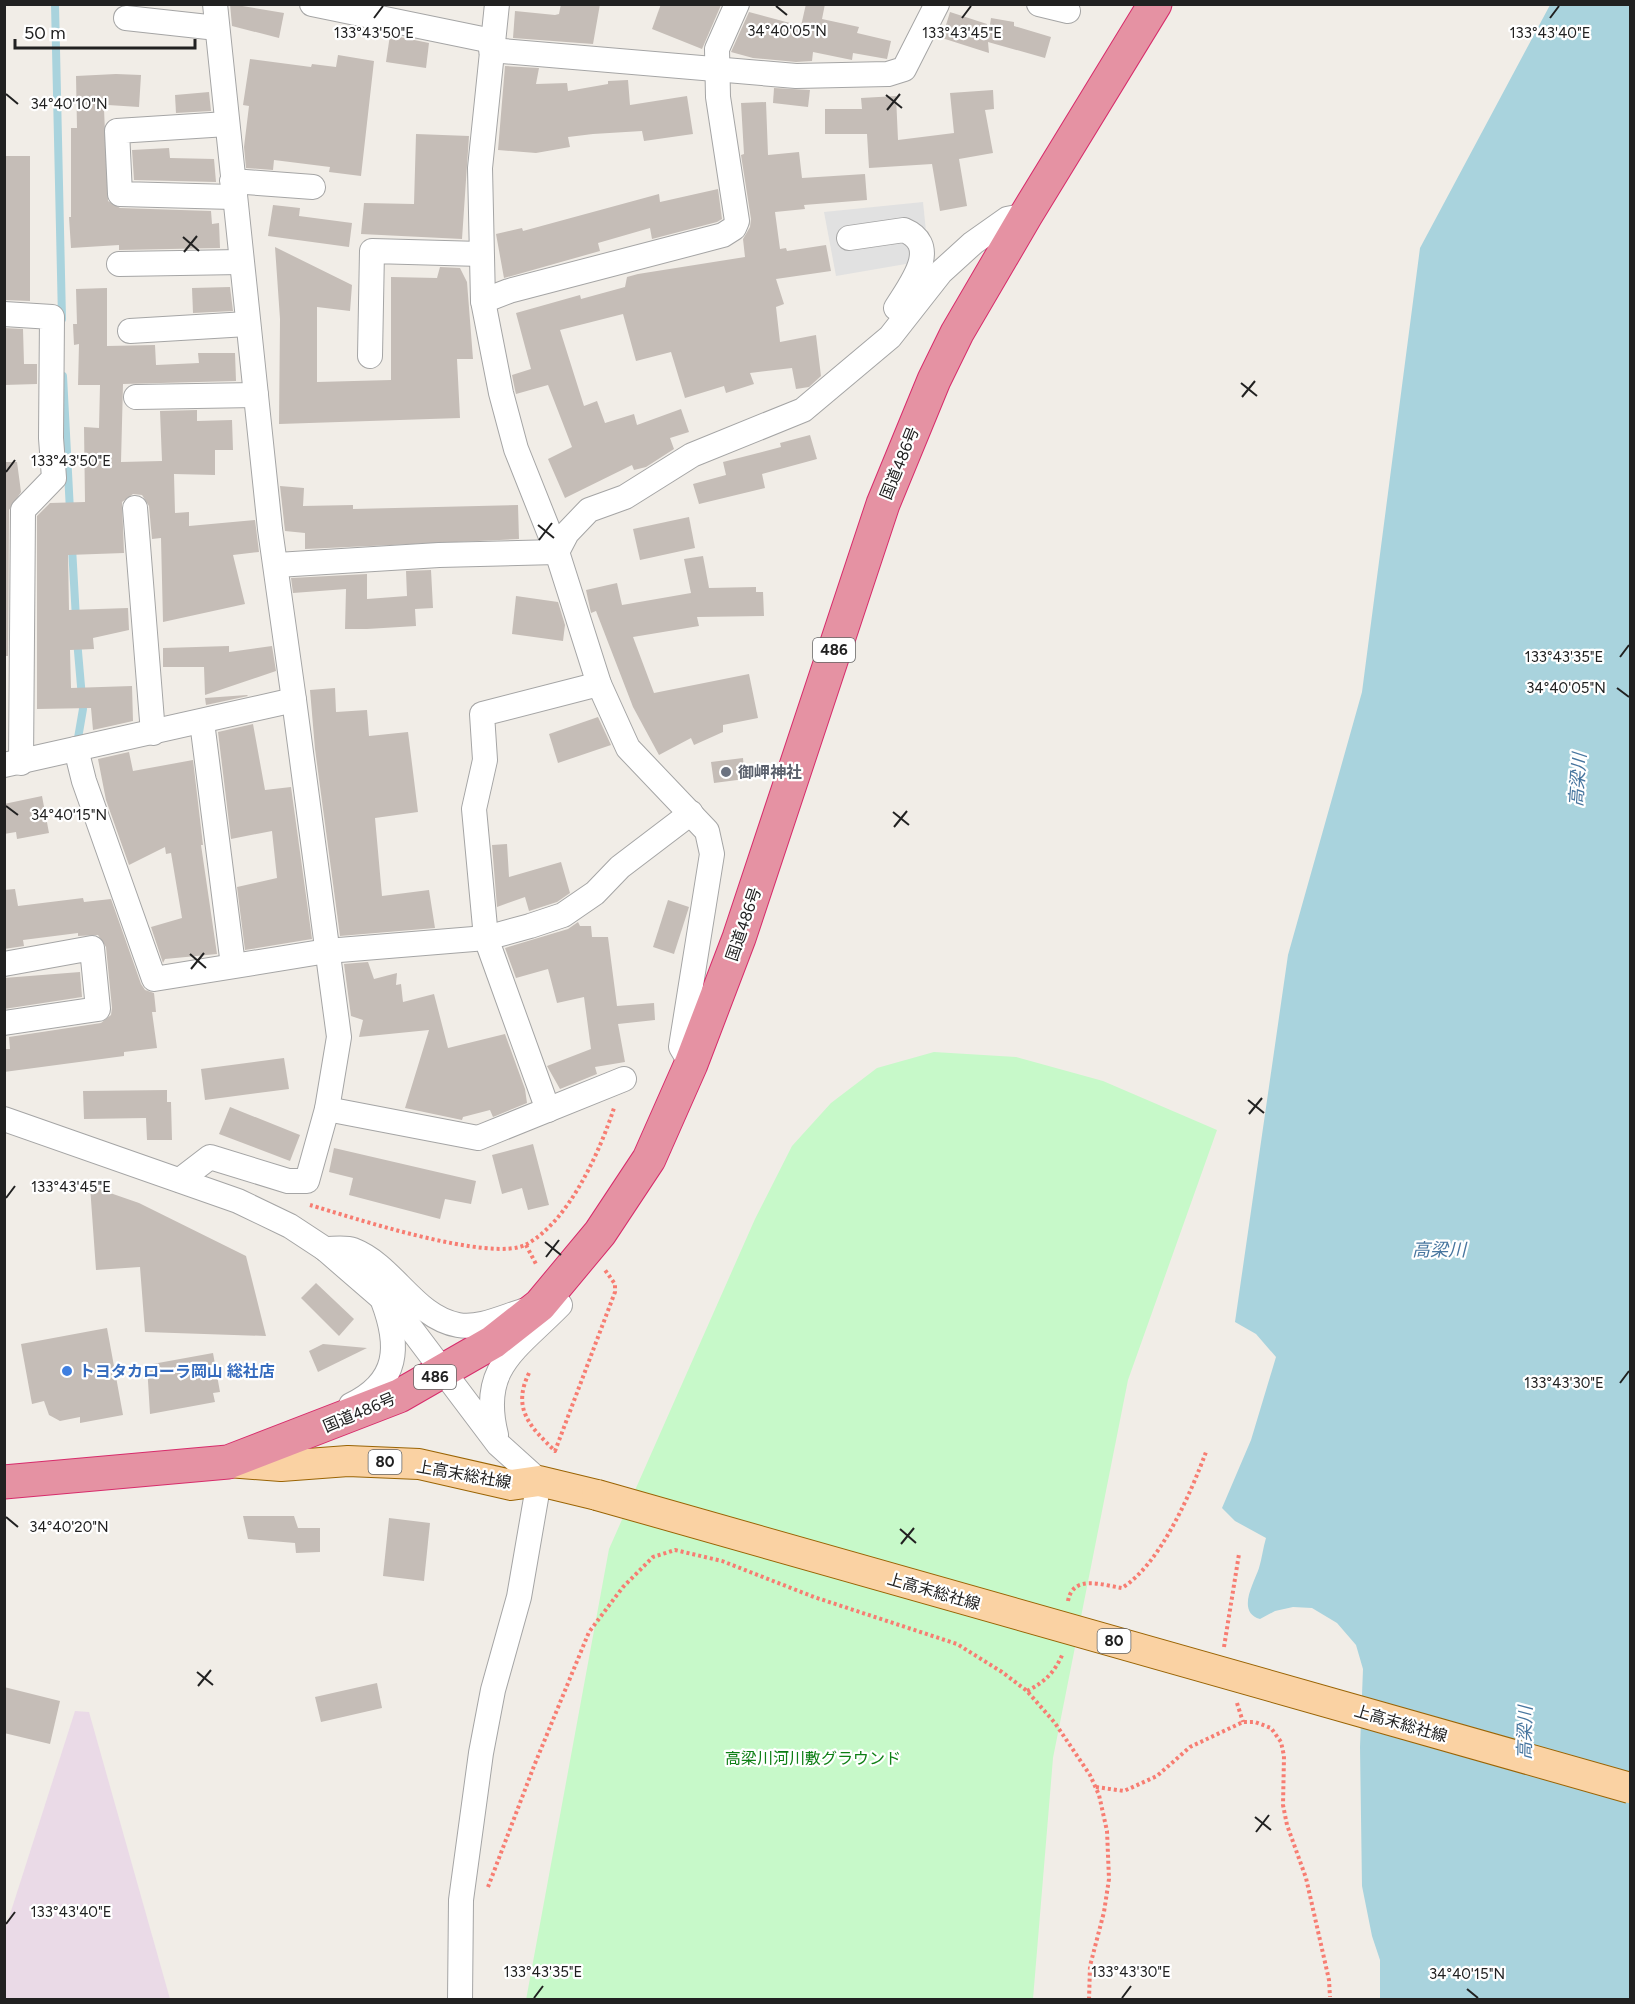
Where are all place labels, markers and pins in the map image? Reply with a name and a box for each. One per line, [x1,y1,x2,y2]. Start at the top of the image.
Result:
place label: 御岬神社 [738,763,802,782]
marker: 御岬神社 [719,765,733,779]
place label: トヨタカローラ岡山 総社店 [79,1362,275,1381]
marker: トヨタカローラ岡山 総社店 [60,1364,74,1378]

